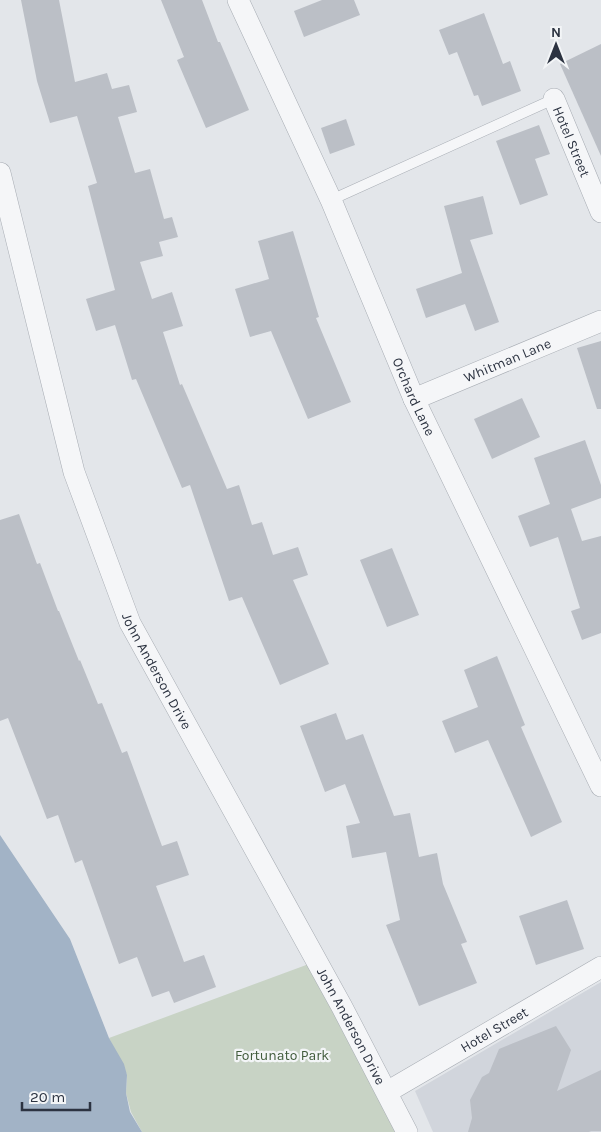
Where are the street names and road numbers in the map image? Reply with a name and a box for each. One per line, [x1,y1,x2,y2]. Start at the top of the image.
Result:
street label: Hotel Street [549,103,594,179]
street label: Whitman Lane [461,334,553,386]
street label: Orchard Lane [389,355,439,439]
street label: John Anderson Drive [119,611,195,732]
street label: John Anderson Drive [313,965,389,1088]
street label: Hotel Street [457,1003,531,1056]

